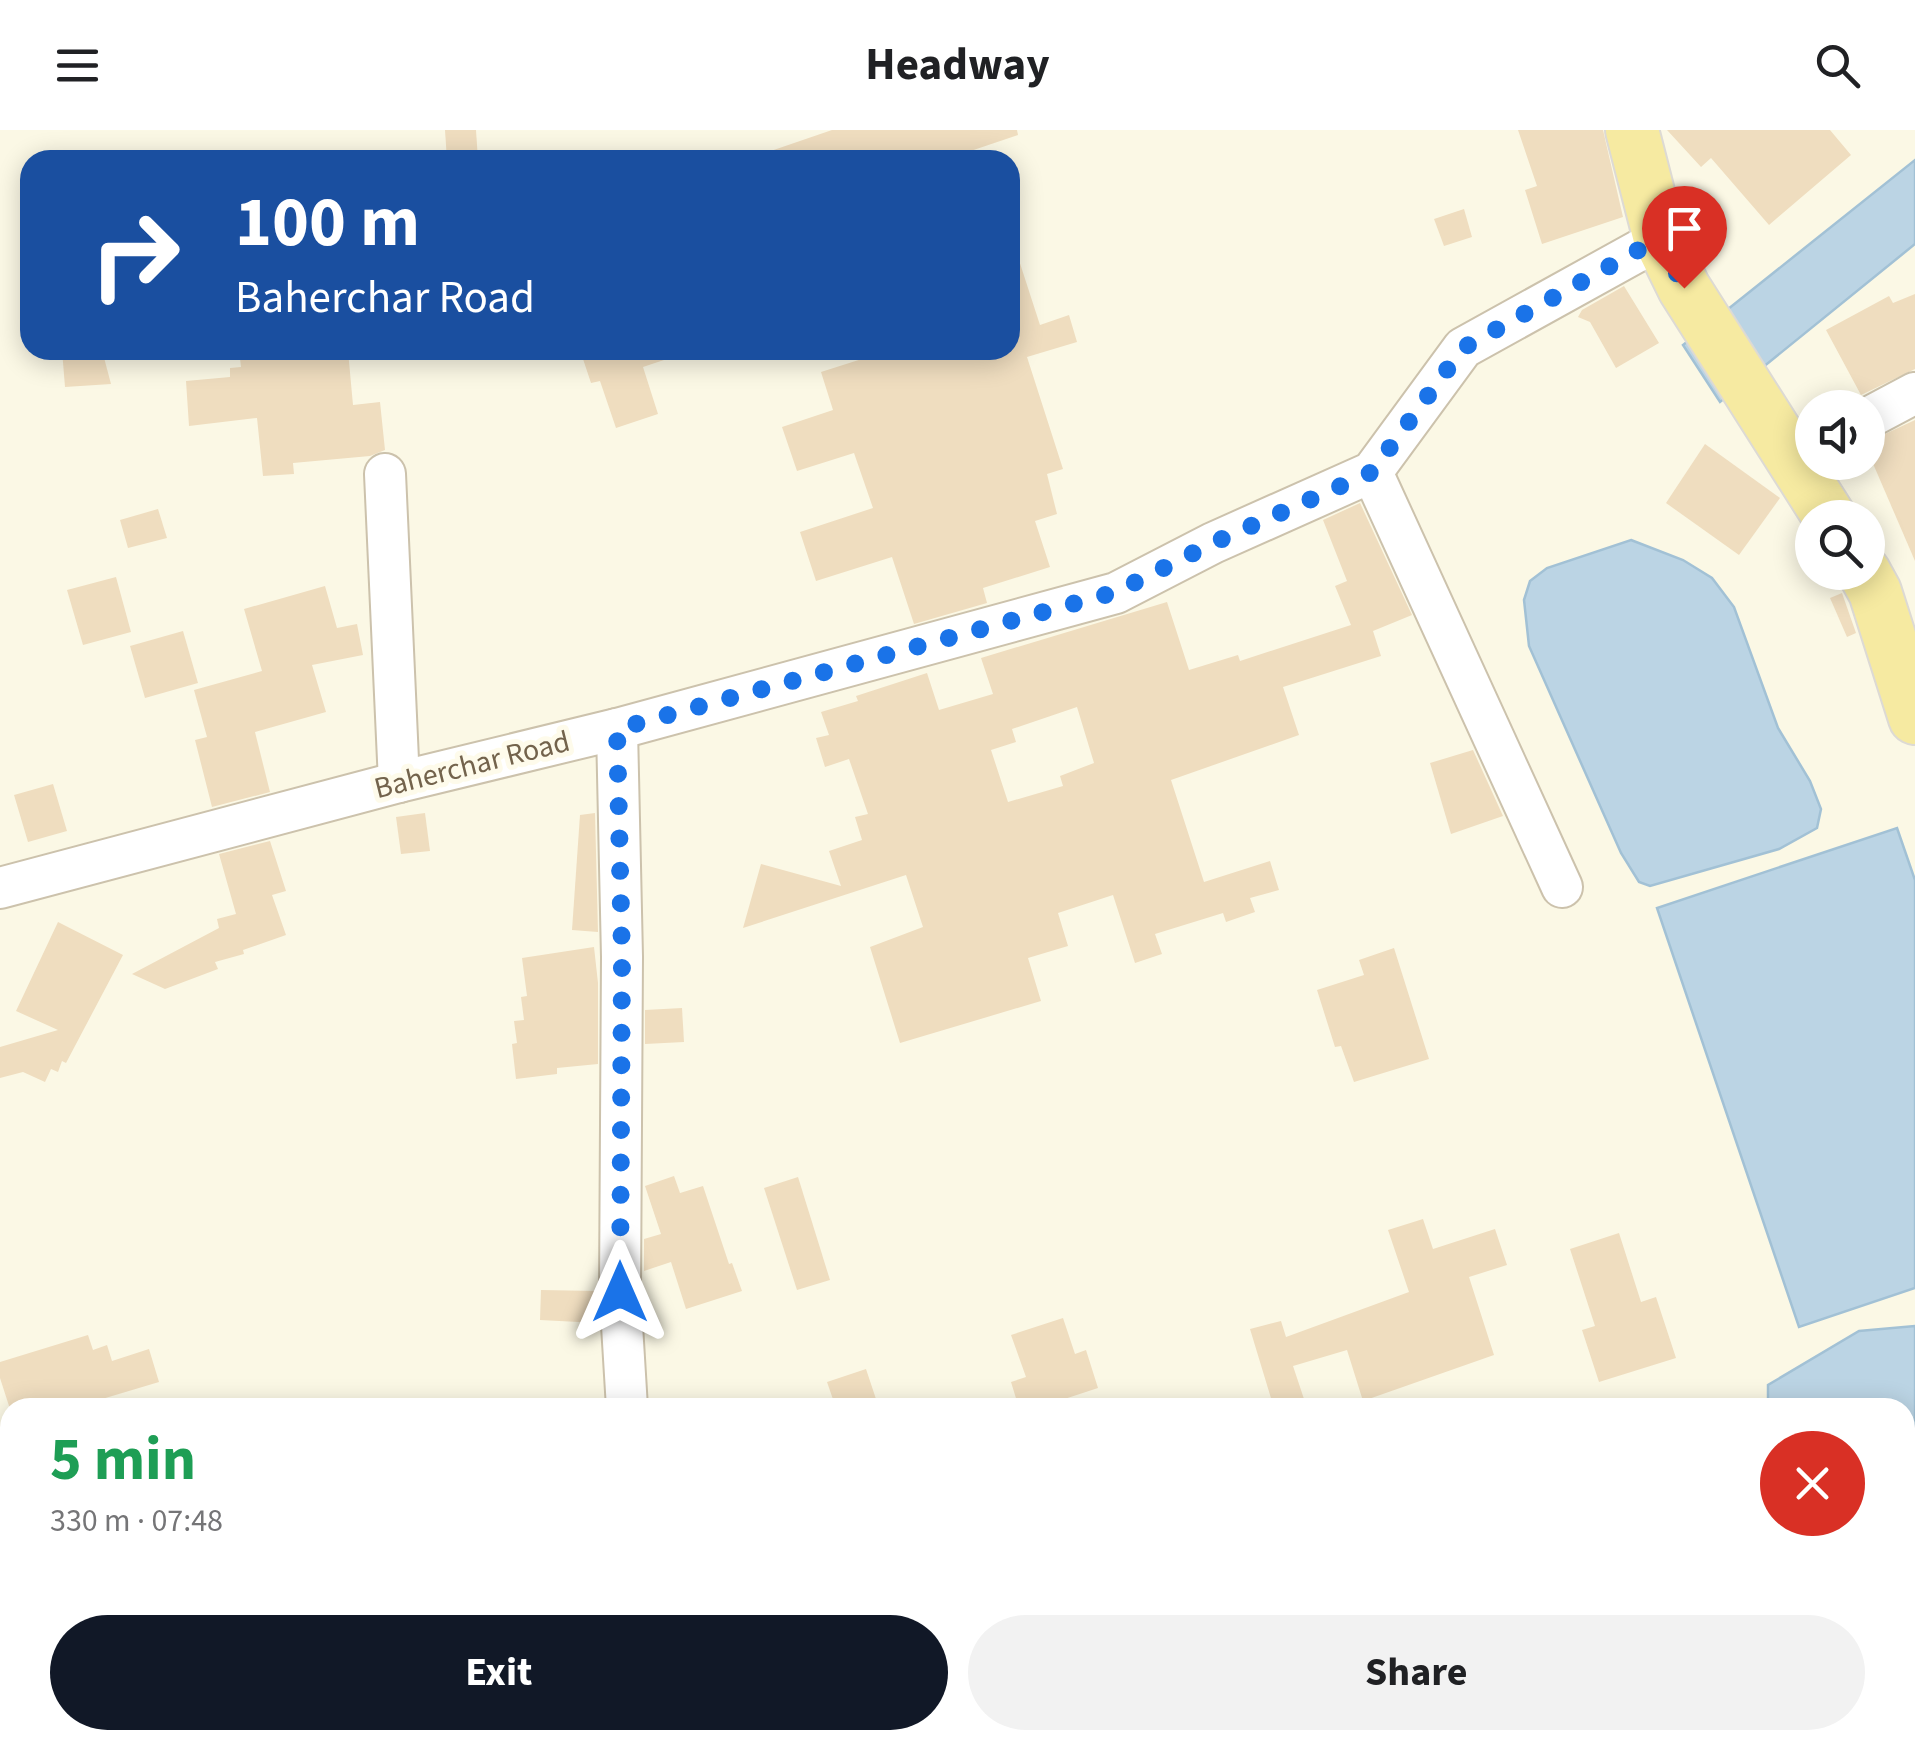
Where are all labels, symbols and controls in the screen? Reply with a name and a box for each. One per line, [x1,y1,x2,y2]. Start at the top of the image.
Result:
text: Headway [865,33,1050,97]
icon: menu [50,38,105,93]
icon: search [1810,38,1865,93]
text: 100 m [235,173,420,273]
pin [1642,186,1727,289]
icon: right [70,190,200,320]
icon: arrive [1657,201,1712,256]
text: Baherchar Road [235,266,535,330]
map controls [1795,390,1885,590]
button: sound [1795,390,1885,480]
button: search [1795,500,1885,590]
street label: Baherchar Road [370,720,574,810]
position arrow [568,1240,672,1344]
text: 5 min [50,1418,196,1503]
button: close [1760,1431,1865,1536]
text: 330 m · 07:48 [50,1498,223,1544]
button: Exit [50,1615,948,1730]
button: Share [968,1615,1865,1730]

